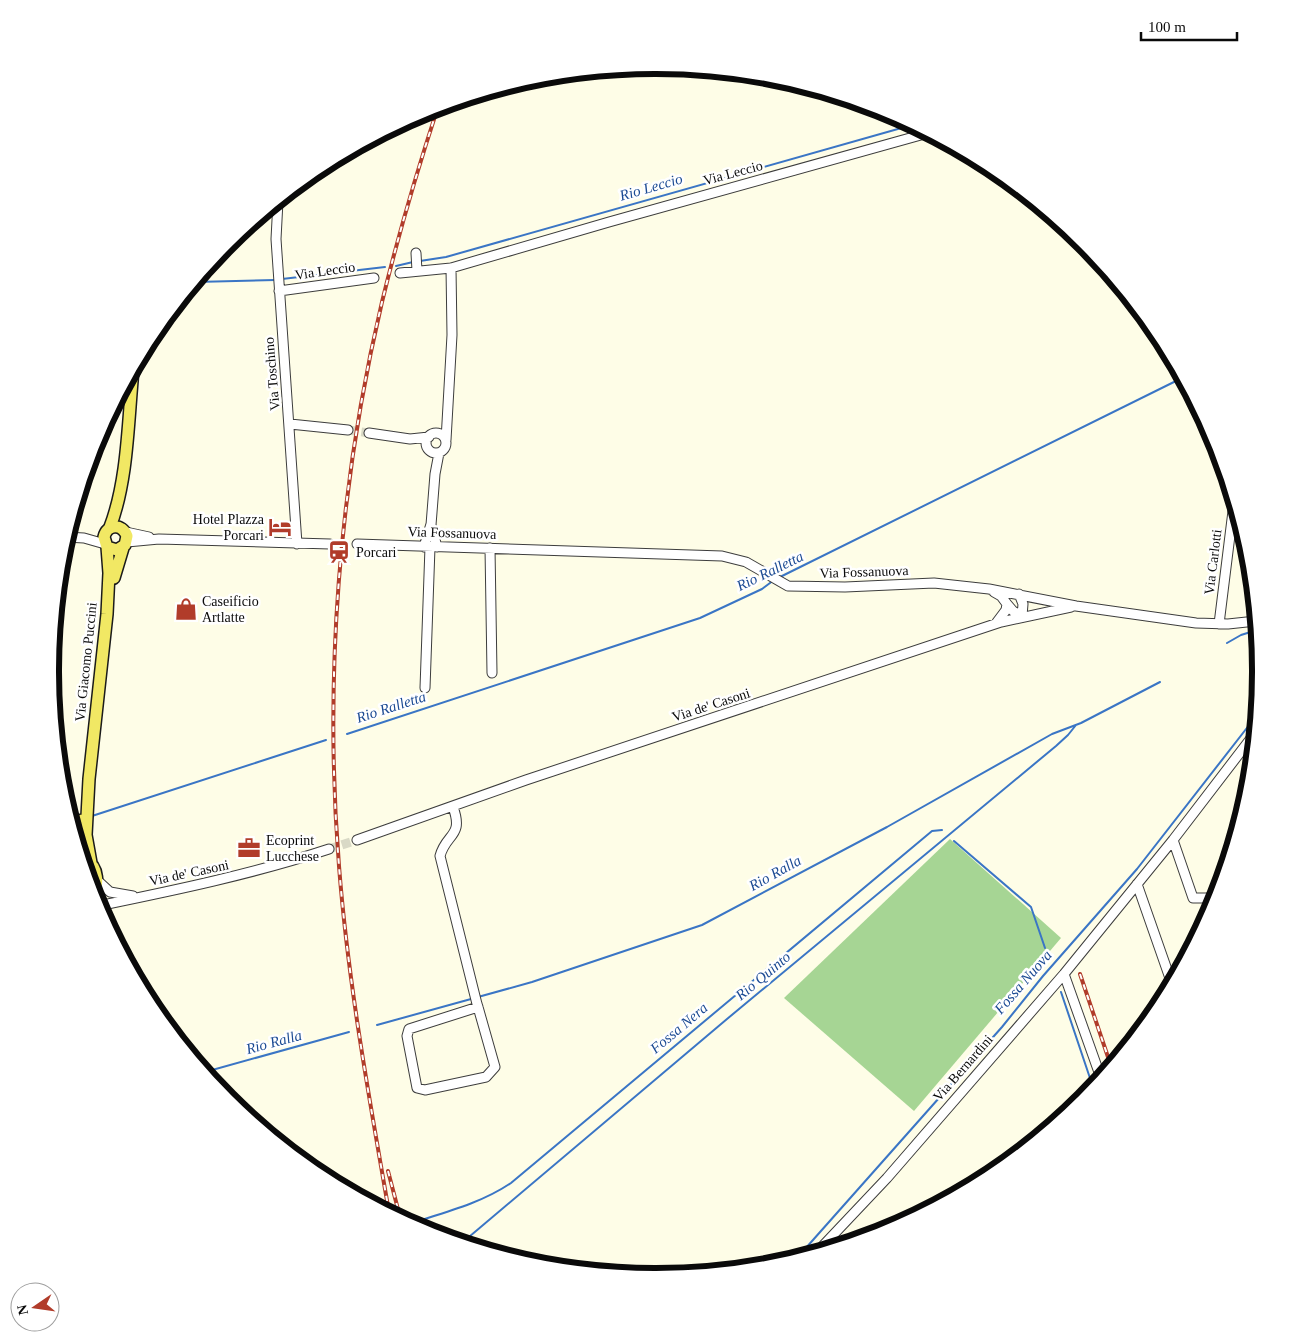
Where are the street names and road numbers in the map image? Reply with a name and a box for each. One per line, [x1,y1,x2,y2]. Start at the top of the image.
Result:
street label: Via Leccio [702,158,764,188]
street label: Via Leccio [294,259,356,283]
street label: Via Toschino [261,337,283,411]
street label: Via Fossanuova [407,524,498,542]
street label: Via Carlotti [1202,528,1224,595]
street label: Via Fossanuova [819,563,910,581]
street label: Via Giacomo Puccini [72,602,100,722]
street label: Via de' Casoni [670,685,752,725]
street label: Via de' Casoni [148,857,230,889]
street label: Via Bernardini [930,1032,996,1104]

